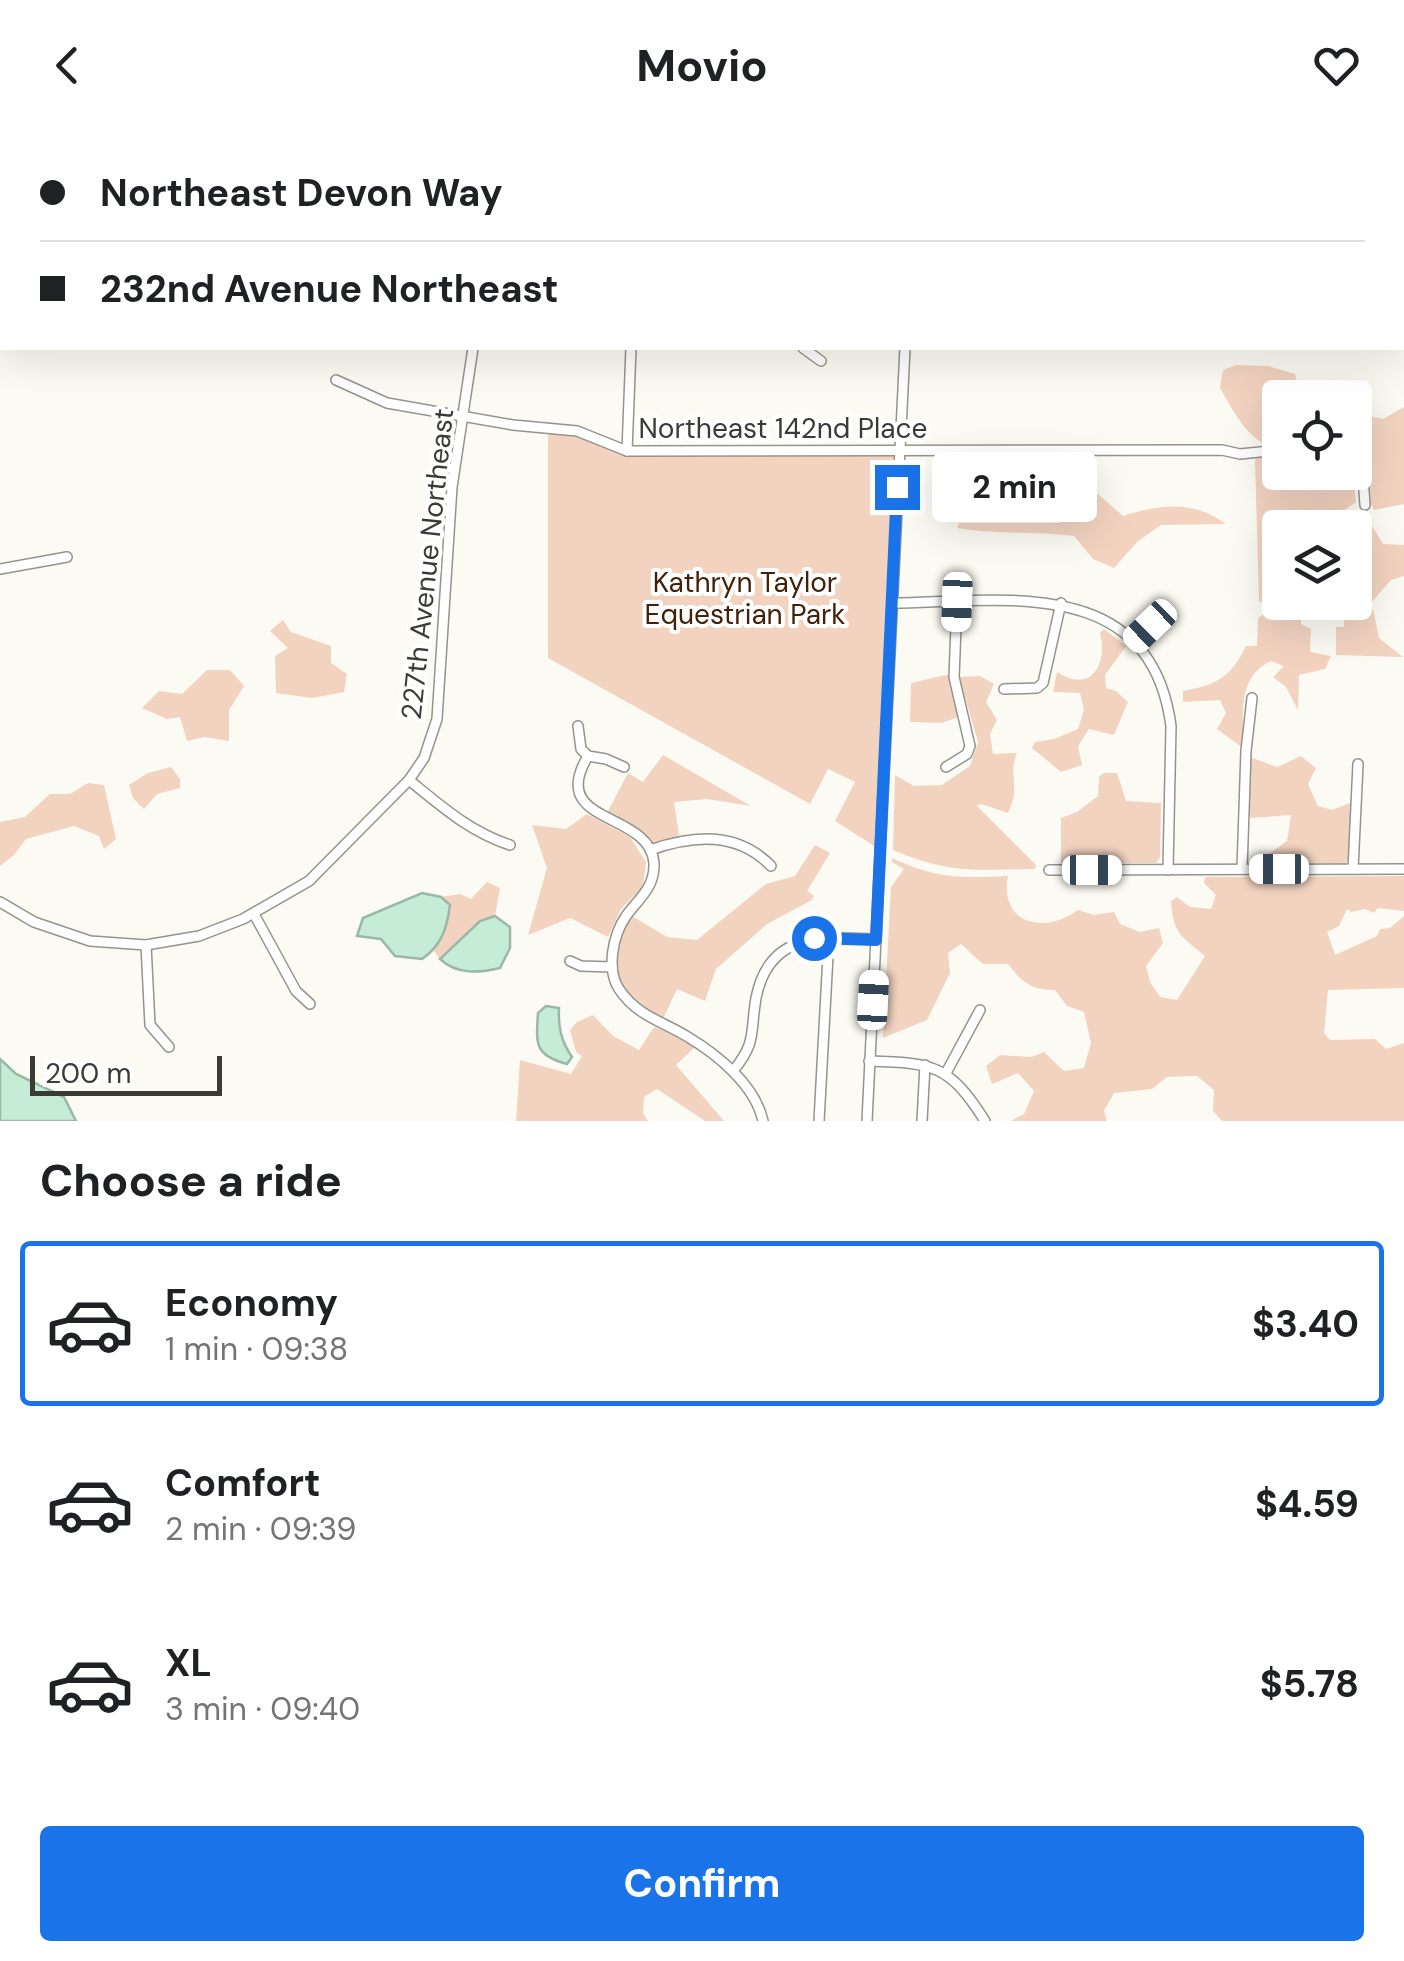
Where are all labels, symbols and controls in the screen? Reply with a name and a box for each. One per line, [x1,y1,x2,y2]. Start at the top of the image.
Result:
text: Movio [636,36,768,95]
icon: back [40,38,95,93]
icon: heart [1309,38,1364,93]
text: Northeast Devon Way [100,168,503,218]
text: 232nd Avenue Northeast [100,264,559,314]
map controls [1262,380,1372,620]
button: locate [1262,380,1372,490]
street label: 227th Avenue Northeast [393,407,462,722]
street label: Northeast 142nd Place [639,410,927,447]
callout: 2 min [932,452,1097,522]
route end [875,465,920,510]
text: 2 min [972,466,1057,508]
button: layers [1262,510,1372,620]
park label: Kathryn Taylor Equestrian Park [645,564,845,633]
car [941,571,973,633]
car [1118,594,1182,658]
car [1249,854,1309,884]
car [1062,855,1122,885]
route start [792,916,837,961]
car [856,969,890,1031]
scale bar [30,1051,222,1096]
text: 200 m [45,1055,132,1092]
text: Choose a ride [40,1151,342,1210]
text: Economy [165,1278,338,1328]
icon: car [45,1279,135,1369]
text: $3.40 [1252,1299,1359,1349]
text: 1 min · 09:38 [165,1328,348,1370]
text: Comfort [165,1458,321,1508]
icon: car [45,1459,135,1549]
text: $4.59 [1255,1479,1359,1529]
text: 2 min · 09:39 [165,1508,356,1550]
text: XL [165,1638,212,1688]
icon: car [45,1639,135,1729]
text: $5.78 [1260,1659,1359,1709]
text: 3 min · 09:40 [165,1688,360,1730]
button: Confirm [40,1826,1364,1941]

